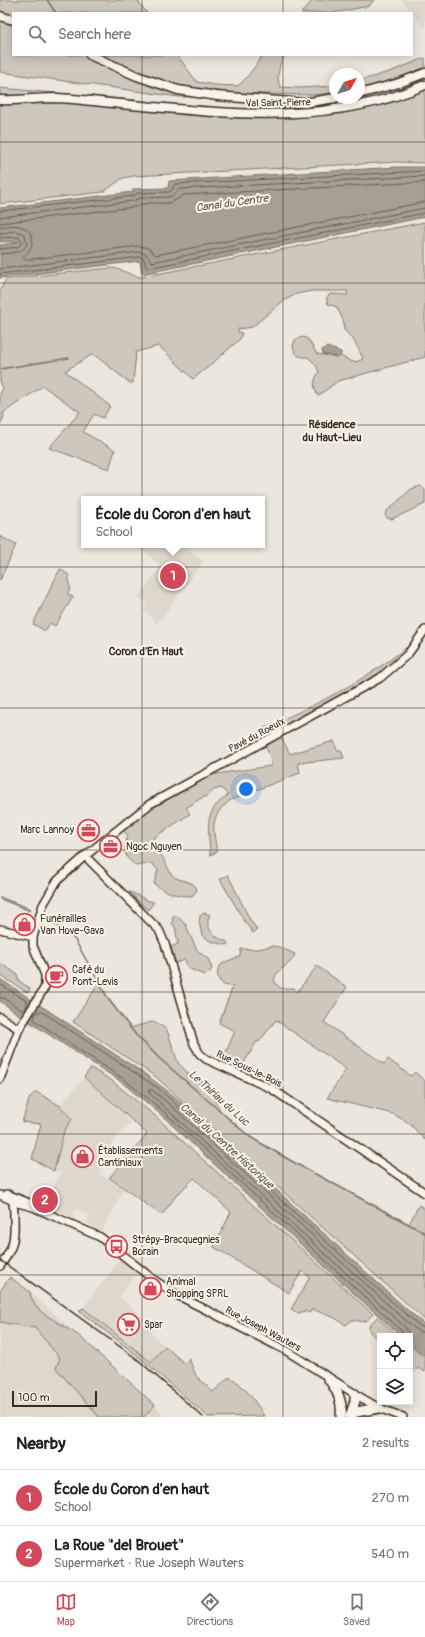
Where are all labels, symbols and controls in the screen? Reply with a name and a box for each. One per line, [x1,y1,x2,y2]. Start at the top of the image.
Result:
search box [12,12,413,56]
icon: search [26,23,48,45]
text: Search here [58,25,131,44]
north arrow [329,68,365,104]
street label: Val Saint-Pierre [245,96,311,110]
water label: Canal du Centre [195,191,271,215]
district label: Résidence du Haut-Lieu [303,418,362,444]
popup [81,496,265,548]
text: École du Coron d'en haut [96,505,250,524]
text: School [96,524,133,540]
pin: 1 [160,561,186,591]
district label: Coron d'En Haut [109,645,184,658]
street label: Pavé du Roeulx [227,715,287,755]
your location [236,779,256,799]
office icon: Marc Lannoy [76,817,102,843]
place label: Marc Lannoy [20,824,75,836]
office icon: Ngoc Nguyen [97,834,123,860]
place label: Ngoc Nguyen [126,841,182,853]
shop icon: Funérailles Van Hove-Gava [12,912,38,938]
place label: Funérailles Van Hove-Gava [40,913,104,937]
cafe icon: Café du Pont-Levis [44,963,70,989]
place label: Café du Pont-Levis [72,964,118,988]
street label: Rue Sous-le-Bois [214,1048,284,1090]
water label: Le Thiriau du Luc [186,1068,253,1129]
water label: Canal du Centre Historique [178,1101,278,1193]
shop icon: Établissements Cantiniaux [69,1144,95,1170]
place label: Établissements Cantiniaux [98,1144,163,1169]
pin: 2 [32,1185,58,1215]
bus stop icon: Strépy-Bracquegnies Borain [103,1233,129,1259]
place label: Strépy-Bracquegnies Borain [132,1234,220,1258]
shop icon: Animal Shopping SPRL [137,1275,163,1301]
place label: Animal Shopping SPRL [166,1276,229,1300]
street label: Rue Joseph Wauters [223,1304,303,1354]
supermarket icon: Spar [116,1312,142,1338]
place label: Spar [144,1319,163,1331]
map controls [377,1333,413,1405]
button: locate [377,1333,413,1369]
button: layers [377,1369,413,1405]
scale bar [12,1389,97,1408]
text: 100 m [18,1391,49,1404]
text: Nearby [16,1433,65,1454]
text: 2 results [362,1435,409,1451]
text: École du Coron d'en haut [54,1480,209,1499]
text: 1 [26,1490,32,1506]
text: 270 m [372,1490,409,1506]
text: School [54,1499,91,1515]
text: La Roue "del Brouet" [54,1536,184,1555]
text: 2 [25,1546,33,1562]
text: 540 m [371,1546,409,1562]
text: Supermarket · Rue Joseph Wauters [54,1555,244,1571]
tab: Map [55,1591,77,1628]
tab: Directions [187,1591,233,1628]
tab: Saved [343,1591,370,1628]

